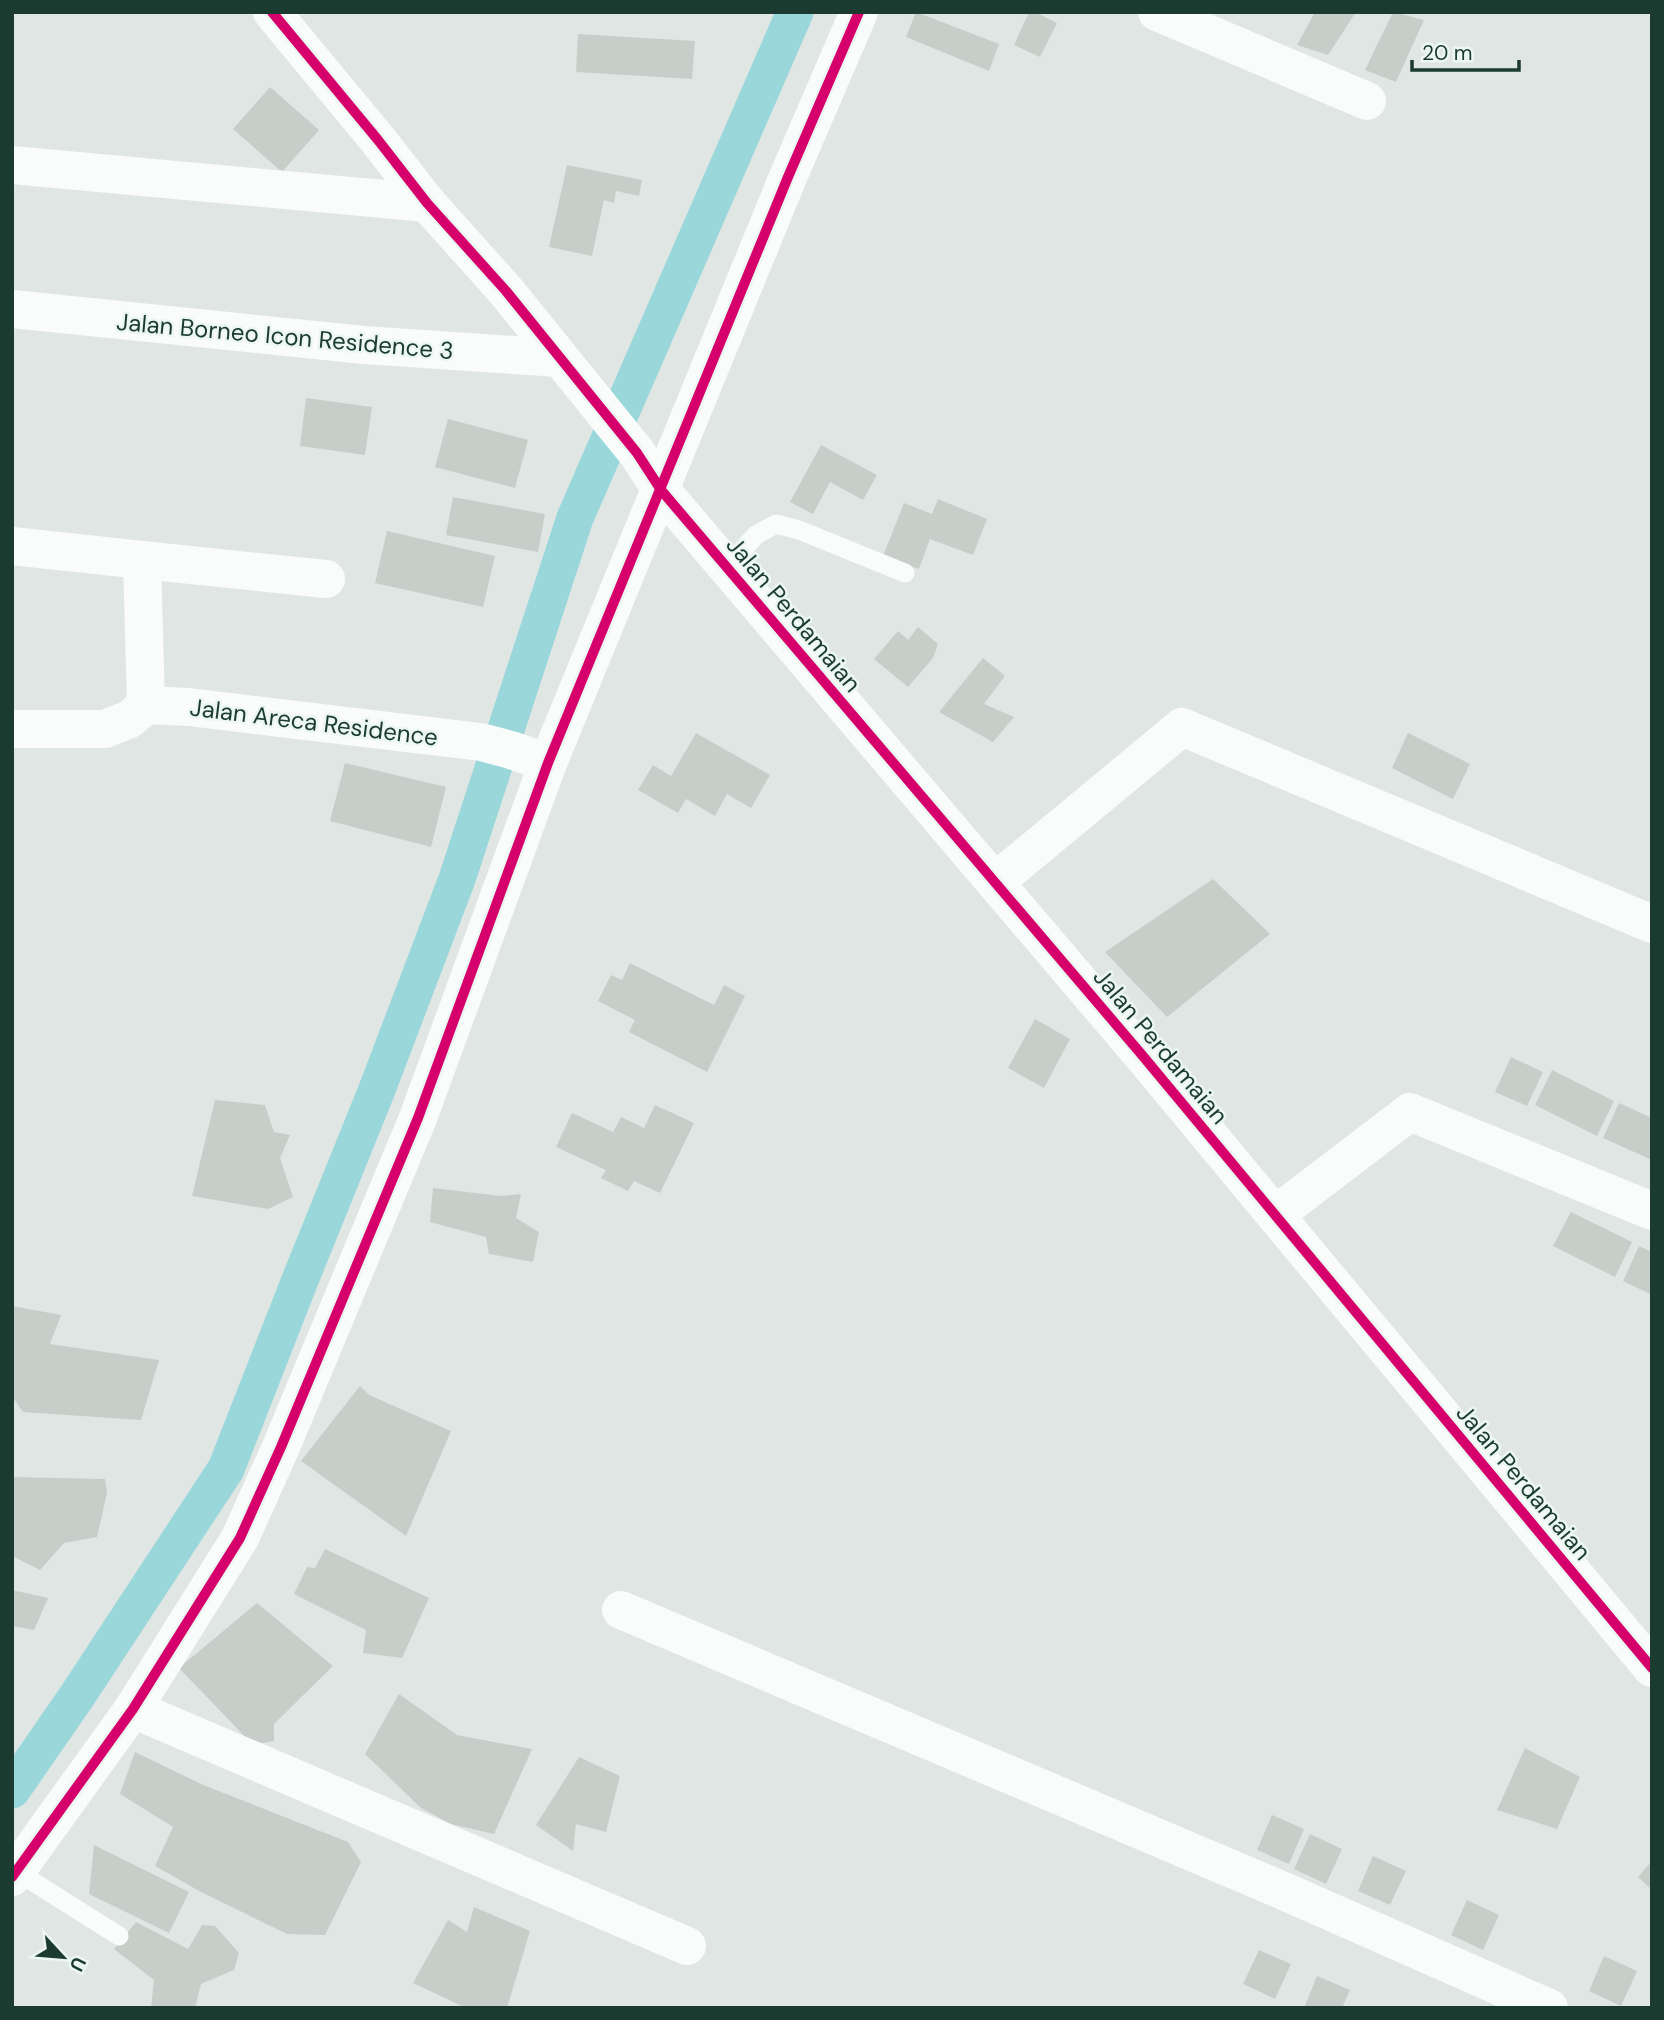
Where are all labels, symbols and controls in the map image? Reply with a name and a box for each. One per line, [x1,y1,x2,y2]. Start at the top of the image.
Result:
scale bar [1412,28,1519,72]
text: 20 m [1422,39,1473,67]
street label: Jalan Borneo Icon Residence 3 [115,306,455,366]
street label: Jalan Perdamaian [720,530,868,698]
street label: Jalan Areca Residence [188,691,440,753]
street label: Jalan Perdamaian [1087,962,1235,1130]
street label: Jalan Perdamaian [1450,1398,1598,1566]
north arrow [28,1922,98,1992]
text: U [64,1953,92,1976]

